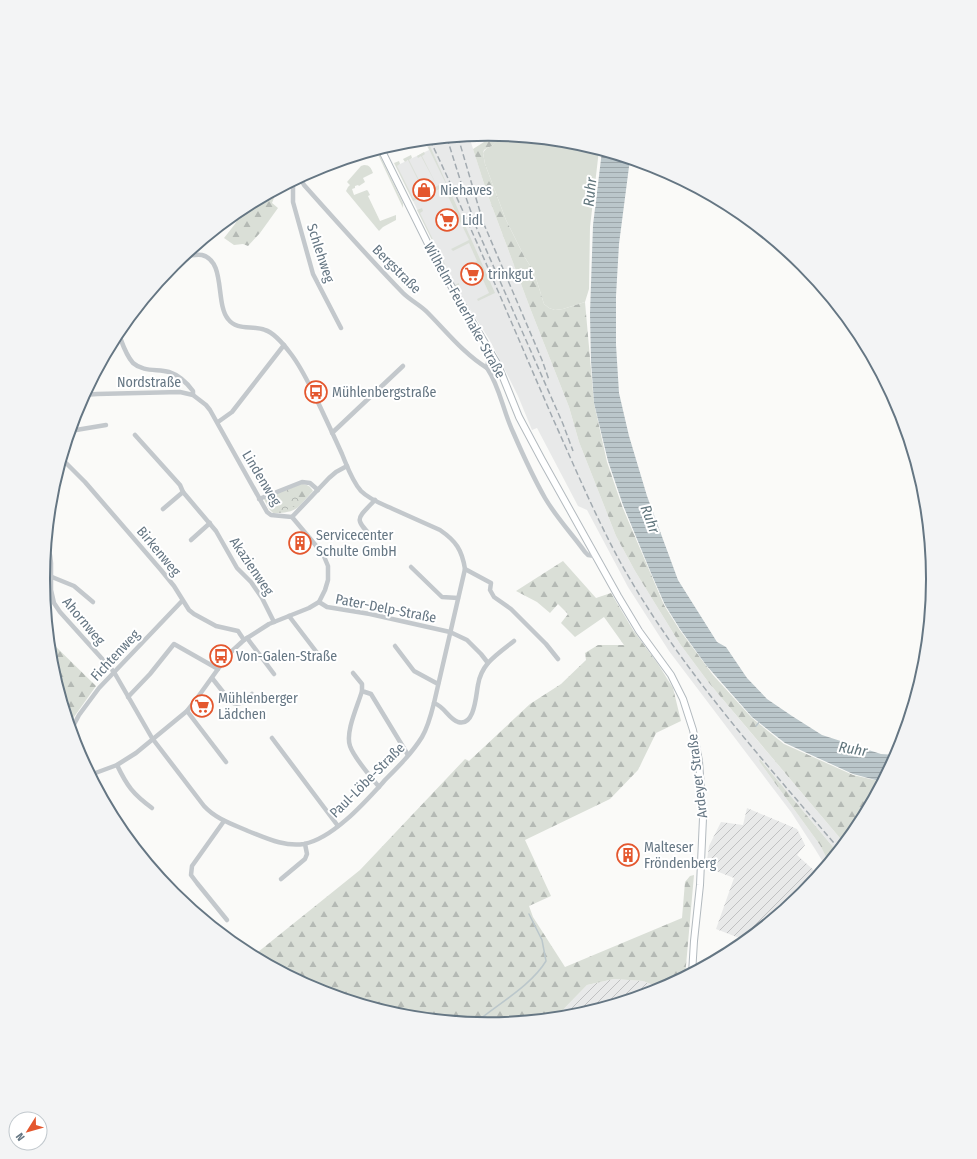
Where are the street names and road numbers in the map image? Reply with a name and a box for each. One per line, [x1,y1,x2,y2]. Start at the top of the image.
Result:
street label: Schlehweg [303,222,338,285]
street label: Wilhelm-Feuerhake-Straße [420,239,509,381]
street label: Bergstraße [369,241,425,297]
street label: Nordstraße [117,374,181,391]
street label: Lindenweg [238,447,285,509]
street label: Birkenweg [133,523,184,580]
street label: Akazienweg [226,534,277,599]
street label: Pater-Delp-Straße [334,590,438,627]
street label: Ahornweg [59,594,109,649]
street label: Fichtenweg [87,626,144,685]
street label: Ardeyer Straße [684,733,711,819]
street label: Paul-Löbe-Straße [326,739,408,821]

